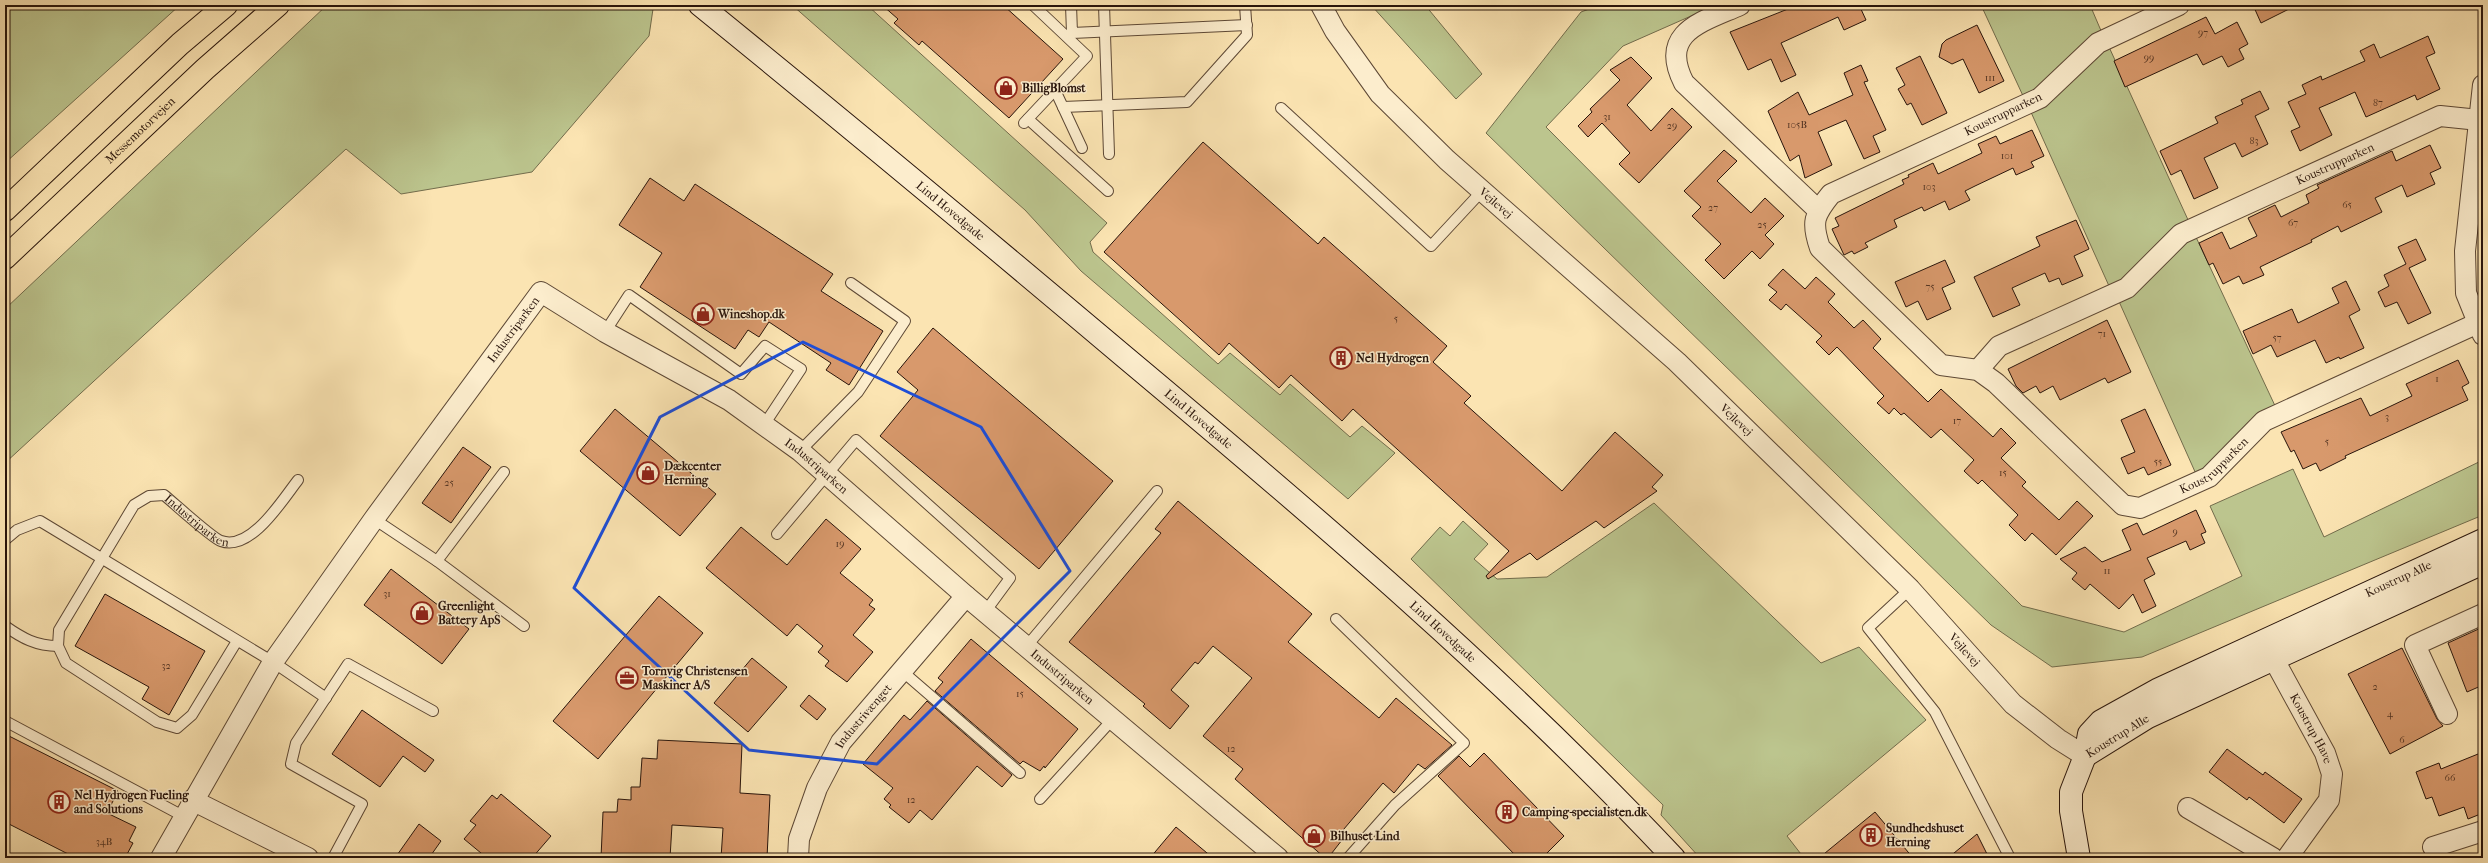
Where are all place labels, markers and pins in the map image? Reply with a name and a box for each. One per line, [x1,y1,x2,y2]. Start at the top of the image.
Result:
shop icon: BilligBlomst [993,75,1019,101]
place label: BilligBlomst [1022,81,1086,96]
shop icon: Wineshop.dk [690,301,716,327]
place label: Wineshop.dk [717,307,786,322]
building icon: Nel Hydrogen [1328,345,1354,371]
place label: Nel Hydrogen [1356,351,1430,366]
place label: Dækcenter Herning [664,459,722,488]
shop icon: Dækcenter Herning [635,460,661,486]
place label: Greenlight Battery ApS [438,599,500,628]
shop icon: Greenlight Battery ApS [409,600,435,626]
place label: Tornvig Christensen Maskiner A/S [641,664,749,692]
office icon: Tornvig Christensen Maskiner A/S [614,665,640,691]
place label: Nel Hydrogen Fueling and Solutions [74,788,189,816]
building icon: Nel Hydrogen Fueling and Solutions [46,789,72,815]
building icon: Camping-specialisten.dk [1494,799,1520,825]
place label: Camping-specialisten.dk [1522,805,1648,820]
place label: Sundhedshuset Herning [1886,821,1965,850]
building icon: Sundhedshuset Herning [1858,822,1884,848]
shop icon: Bilhuset Lind [1301,823,1327,849]
place label: Bilhuset Lind [1330,829,1400,843]

